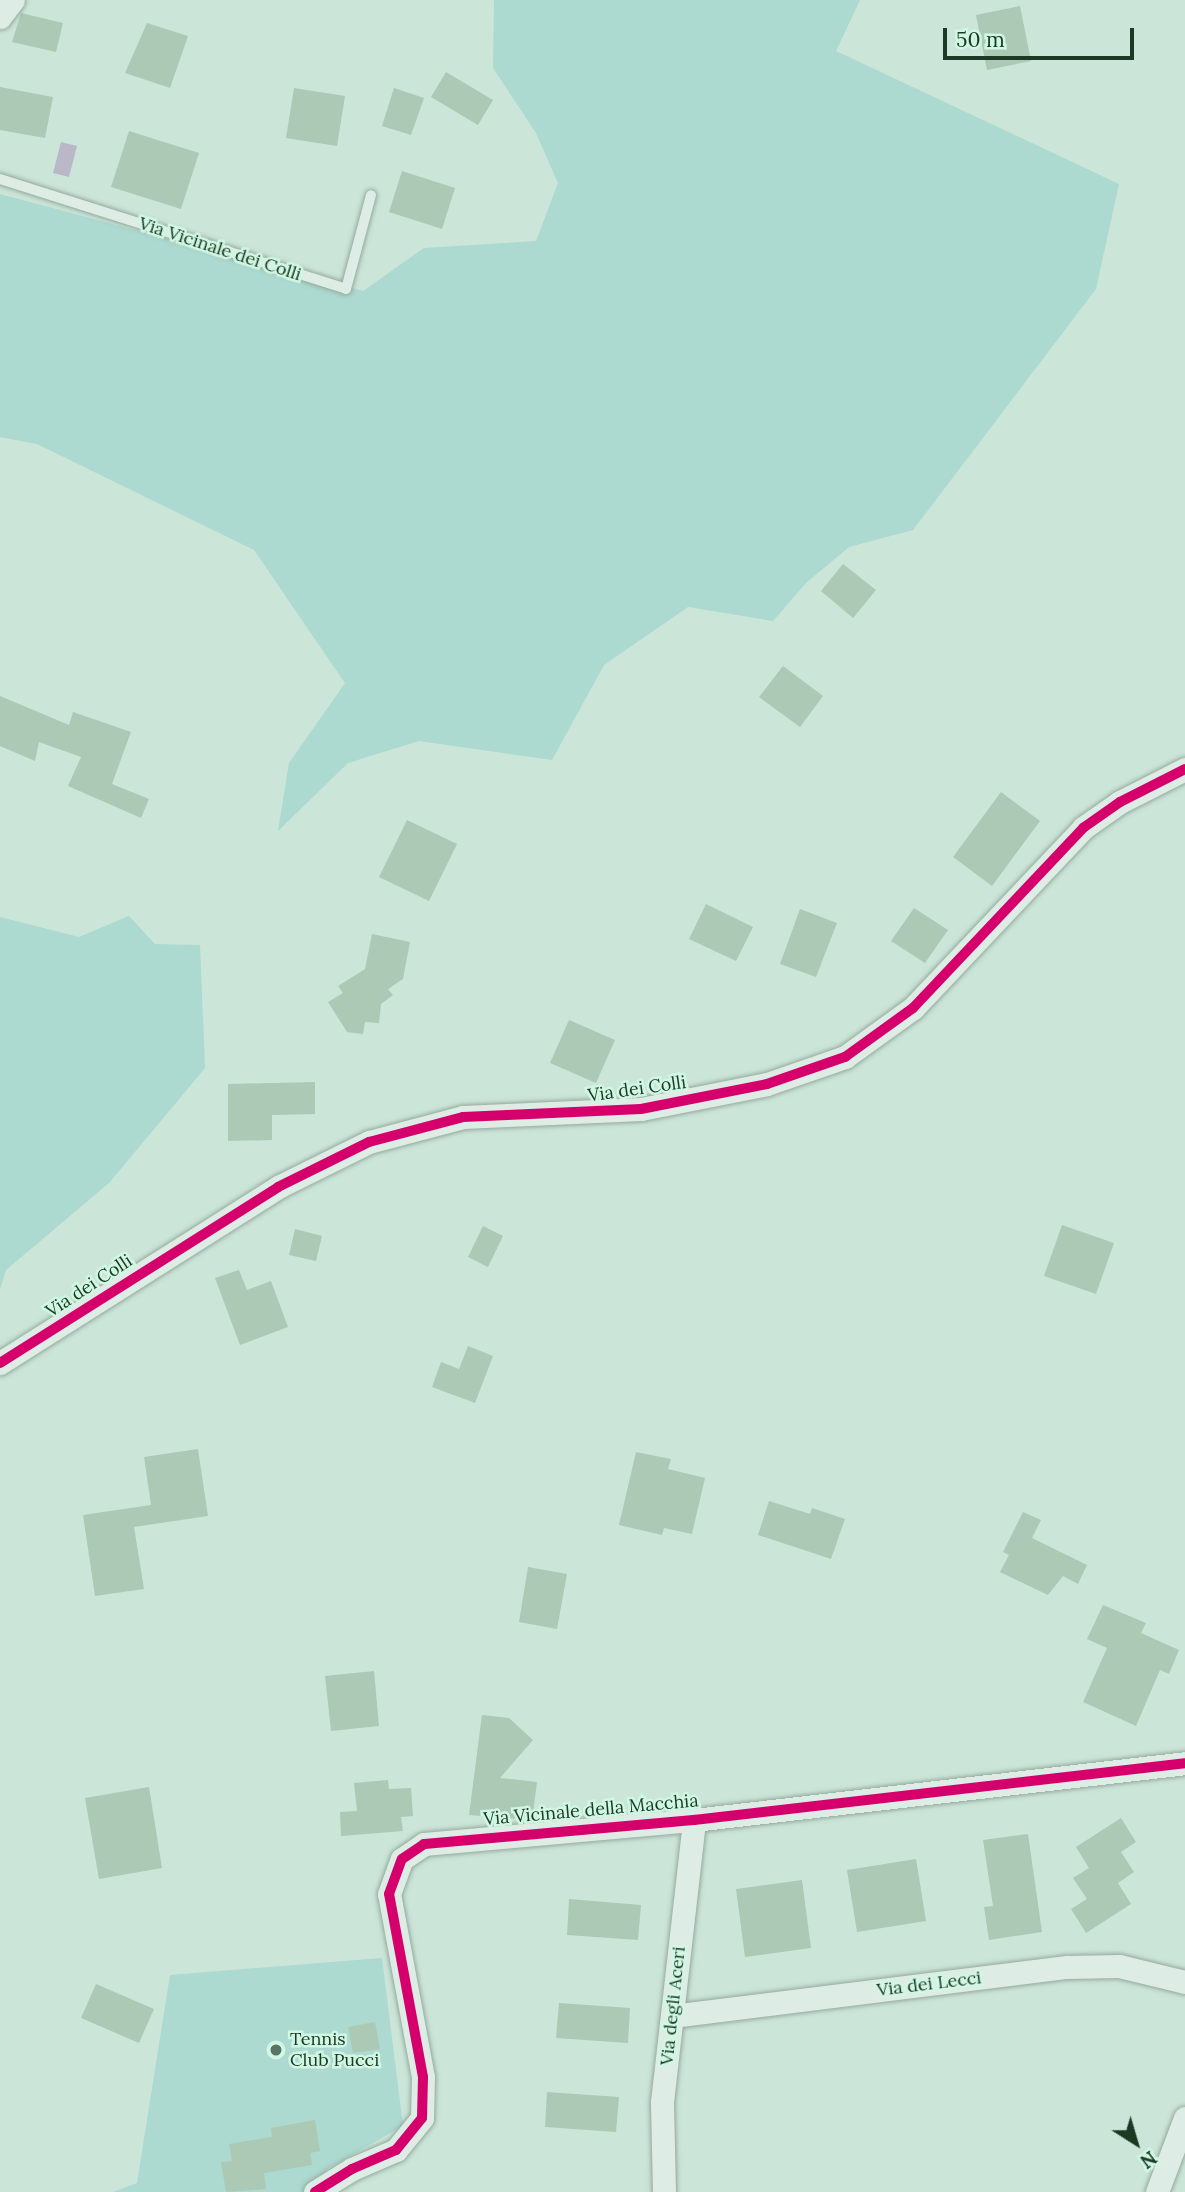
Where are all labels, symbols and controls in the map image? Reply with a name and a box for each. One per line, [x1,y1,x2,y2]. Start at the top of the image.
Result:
scale bar [947,14,1138,58]
text: 50 m [956,26,1005,53]
street label: Via Vicinale dei Colli [136,213,304,285]
street label: Via dei Colli [587,1071,687,1107]
street label: Via dei Colli [42,1250,136,1322]
street label: Via Vicinale della Macchia [483,1790,699,1830]
street label: Via degli Aceri [656,1945,690,2067]
street label: Via dei Lecci [876,1967,982,2001]
place label: Tennis Club Pucci [290,2029,379,2072]
marker: Tennis Club Pucci [268,2042,284,2058]
north arrow [1101,2108,1171,2178]
text: N [1136,2146,1162,2174]

